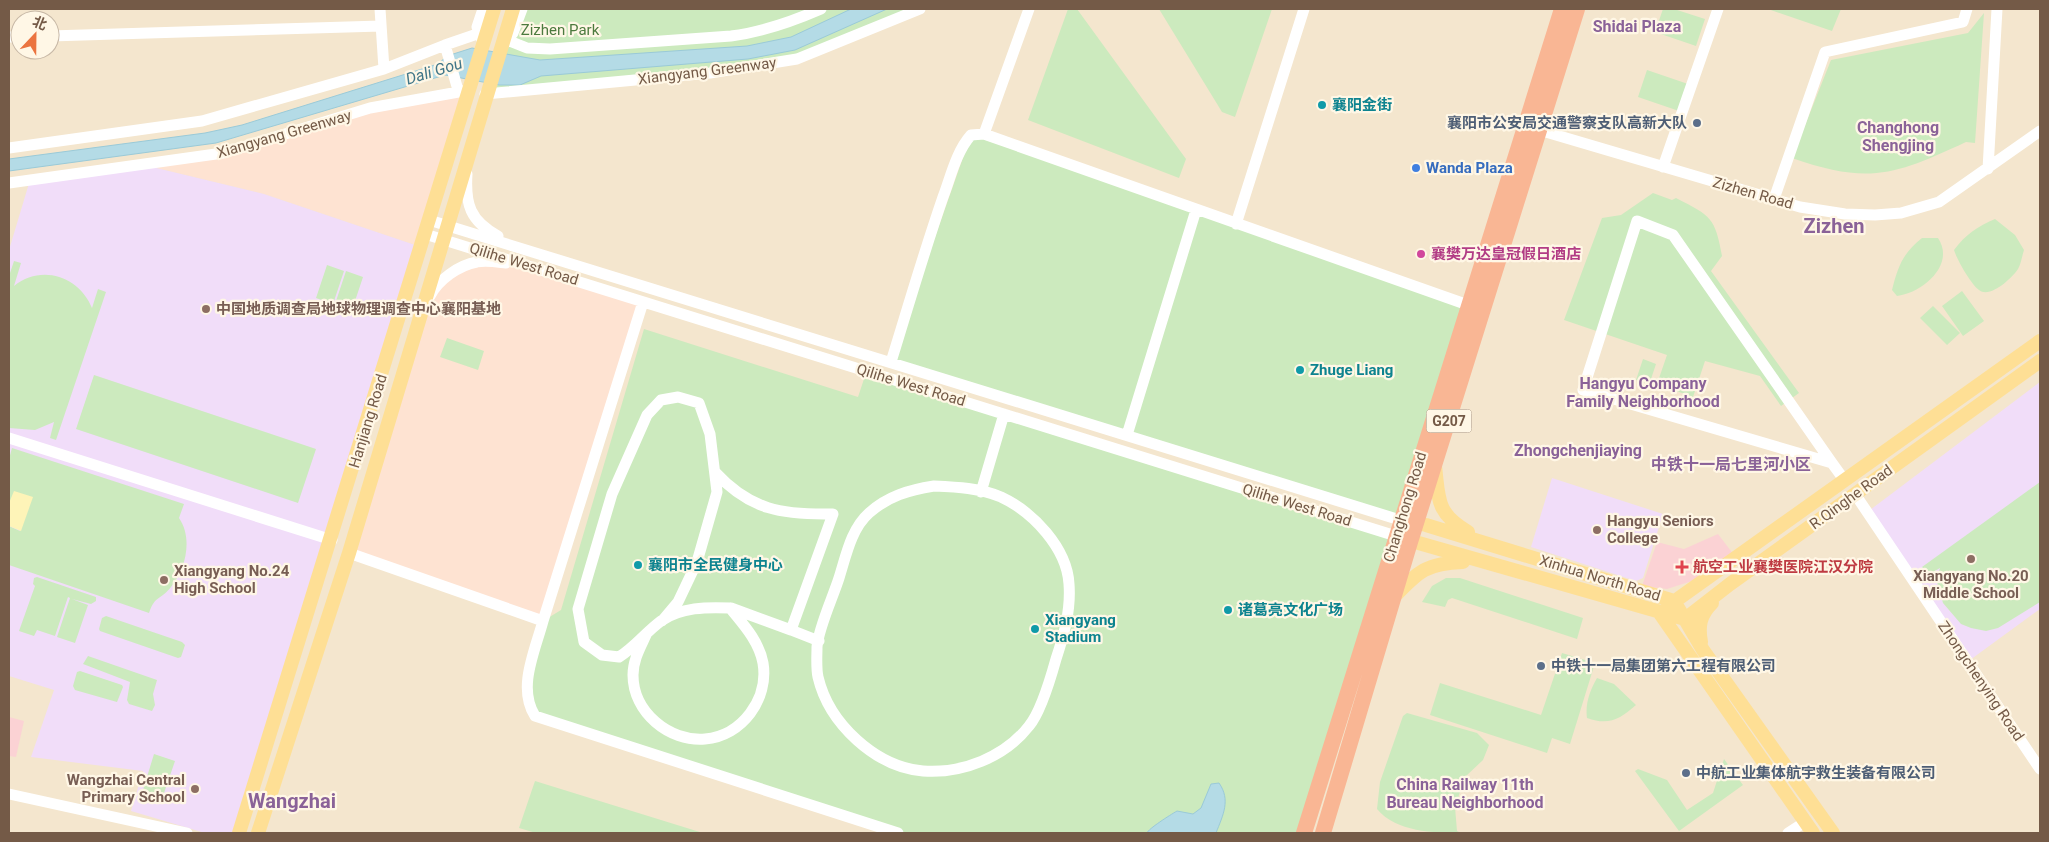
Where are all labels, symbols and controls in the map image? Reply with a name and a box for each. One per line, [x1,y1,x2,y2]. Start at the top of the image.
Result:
north arrow [10,10,60,60]
text: 北 [30,13,49,33]
district label: Shidai Plaza [1593,17,1682,36]
park label: Zizhen Park [521,21,600,39]
water label: Dali Gou [403,53,465,89]
street label: Xiangyang Greenway [637,54,777,88]
place label: 襄阳金街 [1332,96,1392,114]
marker: 襄阳金街 [1316,99,1328,111]
street label: Xiangyang Greenway [215,106,353,162]
place label: 襄阳市公安局交通警察支队高新大队 [1447,114,1687,132]
marker: 襄阳市公安局交通警察支队高新大队 [1691,117,1703,129]
district label: Changhong Shengjing [1857,118,1939,155]
place label: Wanda Plaza [1426,159,1513,177]
marker: Wanda Plaza [1410,162,1422,174]
street label: Zizhen Road [1711,173,1795,213]
district label: Zizhen [1804,214,1864,238]
street label: Qilihe West Road [467,239,581,289]
place label: 襄樊万达皇冠假日酒店 [1431,245,1581,263]
marker: 襄樊万达皇冠假日酒店 [1415,248,1427,260]
place label: 中国地质调查局地球物理调查中心襄阳基地 [216,300,501,318]
marker: 中国地质调查局地球物理调查中心襄阳基地 [200,303,212,315]
street label: Qilihe West Road [854,360,968,410]
place label: Zhuge Liang [1310,361,1393,379]
marker: Zhuge Liang [1294,364,1306,376]
street label: Hanjiang Road [345,372,391,470]
district label: Hangyu Company Family Neighborhood [1566,374,1720,411]
road number: G207 [1426,410,1472,432]
district label: Zhongchenjiaying [1514,441,1642,460]
street label: Changhong Road [1380,450,1430,564]
district label: 中铁十一局七里河小区 [1651,455,1811,474]
street label: R.Qinghe Road [1806,461,1896,533]
street label: Qilihe West Road [1240,480,1354,530]
place label: Hangyu Seniors College [1607,512,1714,547]
marker: Hangyu Seniors College [1591,524,1603,536]
street label: Xinhua North Road [1537,551,1663,605]
marker: Xiangyang No.20 Middle School [1965,553,1977,565]
place label: 襄阳市全民健身中心 [648,556,783,574]
place label: 航空工业襄樊医院江汉分院 [1693,558,1873,576]
marker: 襄阳市全民健身中心 [632,559,644,571]
marker: 航空工业襄樊医院江汉分院 [1675,560,1689,574]
place label: Xiangyang No.24 High School [174,562,290,597]
place label: Xiangyang No.20 Middle School [1913,567,2029,602]
marker: Xiangyang No.24 High School [158,574,170,586]
place label: 诸葛亮文化广场 [1238,601,1343,619]
marker: 诸葛亮文化广场 [1222,604,1234,616]
place label: Xiangyang Stadium [1045,611,1116,646]
street label: Zhongchenying Road [1934,618,2028,744]
marker: Xiangyang Stadium [1029,623,1041,635]
place label: 中铁十一局集团第六工程有限公司 [1551,657,1776,675]
marker: 中铁十一局集团第六工程有限公司 [1535,660,1547,672]
place label: 中航工业集体航宇救生装备有限公司 [1696,764,1936,782]
marker: 中航工业集体航宇救生装备有限公司 [1680,767,1692,779]
place label: Wangzhai Central Primary School [67,771,185,806]
district label: China Railway 11th Bureau Neighborhood [1386,775,1544,812]
marker: Wangzhai Central Primary School [189,783,201,795]
district label: Wangzhai [248,789,336,813]

